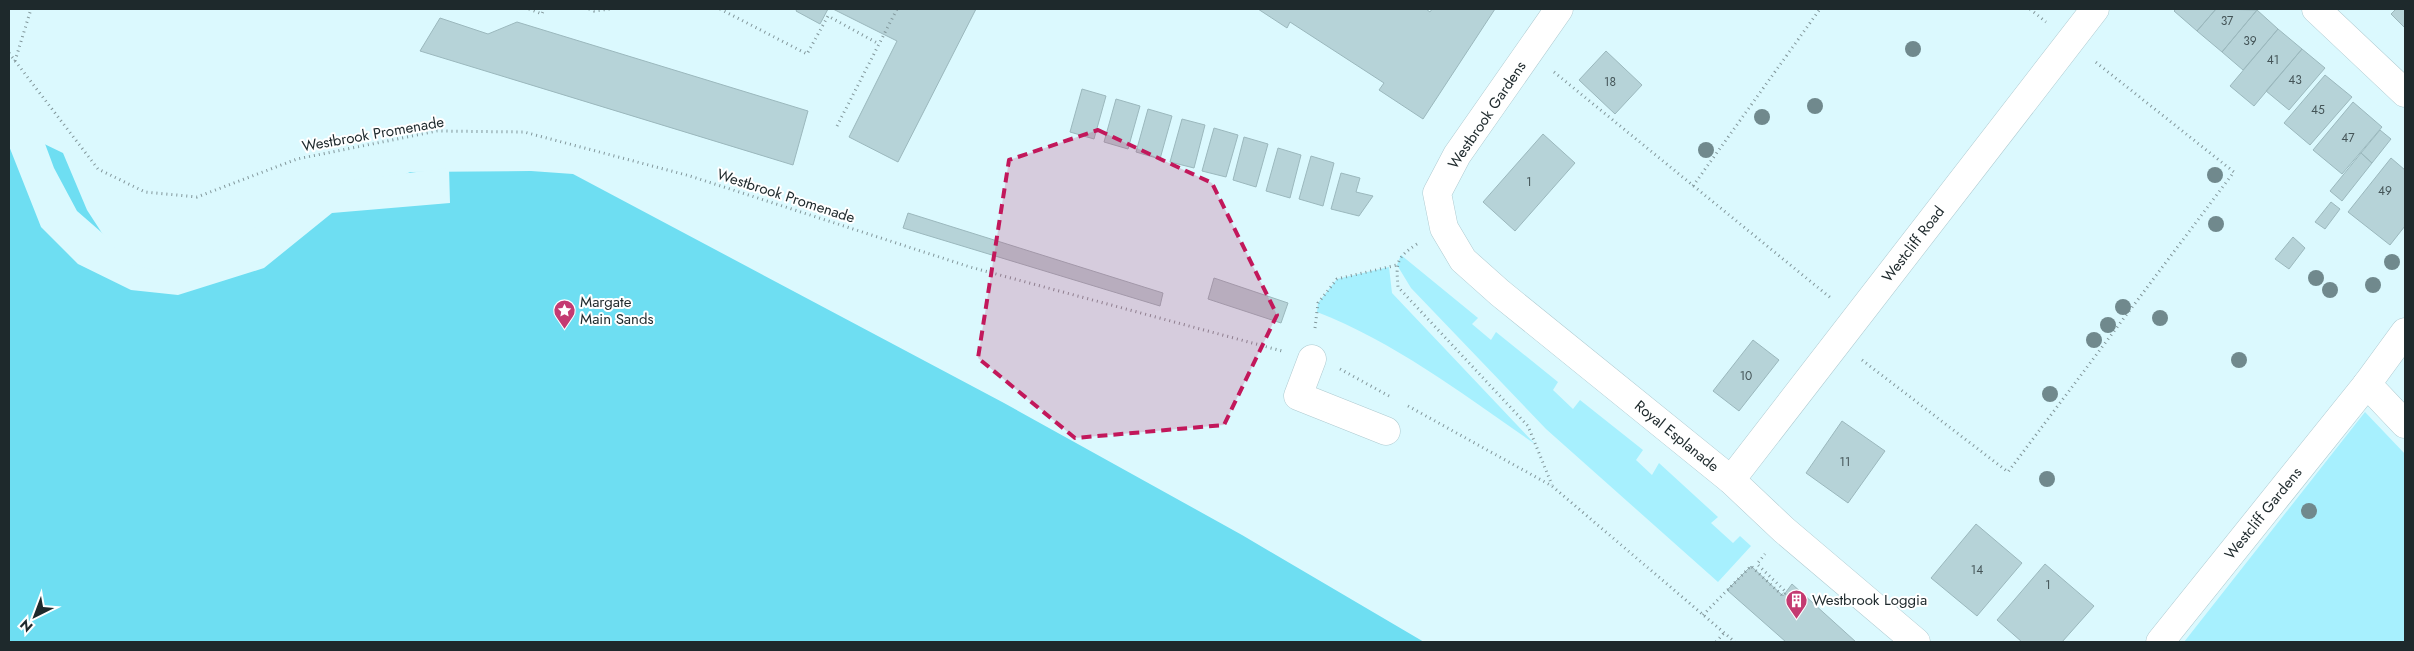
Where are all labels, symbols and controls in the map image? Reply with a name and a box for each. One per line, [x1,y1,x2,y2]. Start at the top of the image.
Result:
house number: 37 [2221,12,2234,30]
house number: 39 [2243,32,2257,50]
house number: 41 [2267,51,2279,69]
street label: Westbrook Gardens [1443,57,1531,173]
house number: 43 [2288,71,2302,89]
house number: 18 [1604,73,1616,91]
house number: 45 [2311,101,2325,119]
street label: Westbrook Promenade [300,111,446,157]
house number: 47 [2341,129,2355,147]
street label: Westbrook Promenade [714,163,858,229]
house number: 1 [1526,173,1532,191]
house number: 49 [2378,182,2392,200]
street label: Westcliff Road [1877,201,1950,287]
place label: Margate Main Sands [580,291,654,330]
place icon: Margate Main Sands [552,299,576,330]
house number: 10 [1740,367,1752,385]
street label: Royal Esplanade [1630,395,1724,477]
house number: 11 [1840,453,1850,471]
street label: Westcliff Gardens [2219,462,2307,564]
house number: 14 [1971,561,1983,579]
house number: 1 [2045,576,2051,594]
building icon: Westbrook Loggia [1784,588,1808,619]
place label: Westbrook Loggia [1812,589,1927,611]
north arrow [10,591,60,641]
text: N [15,615,37,637]

